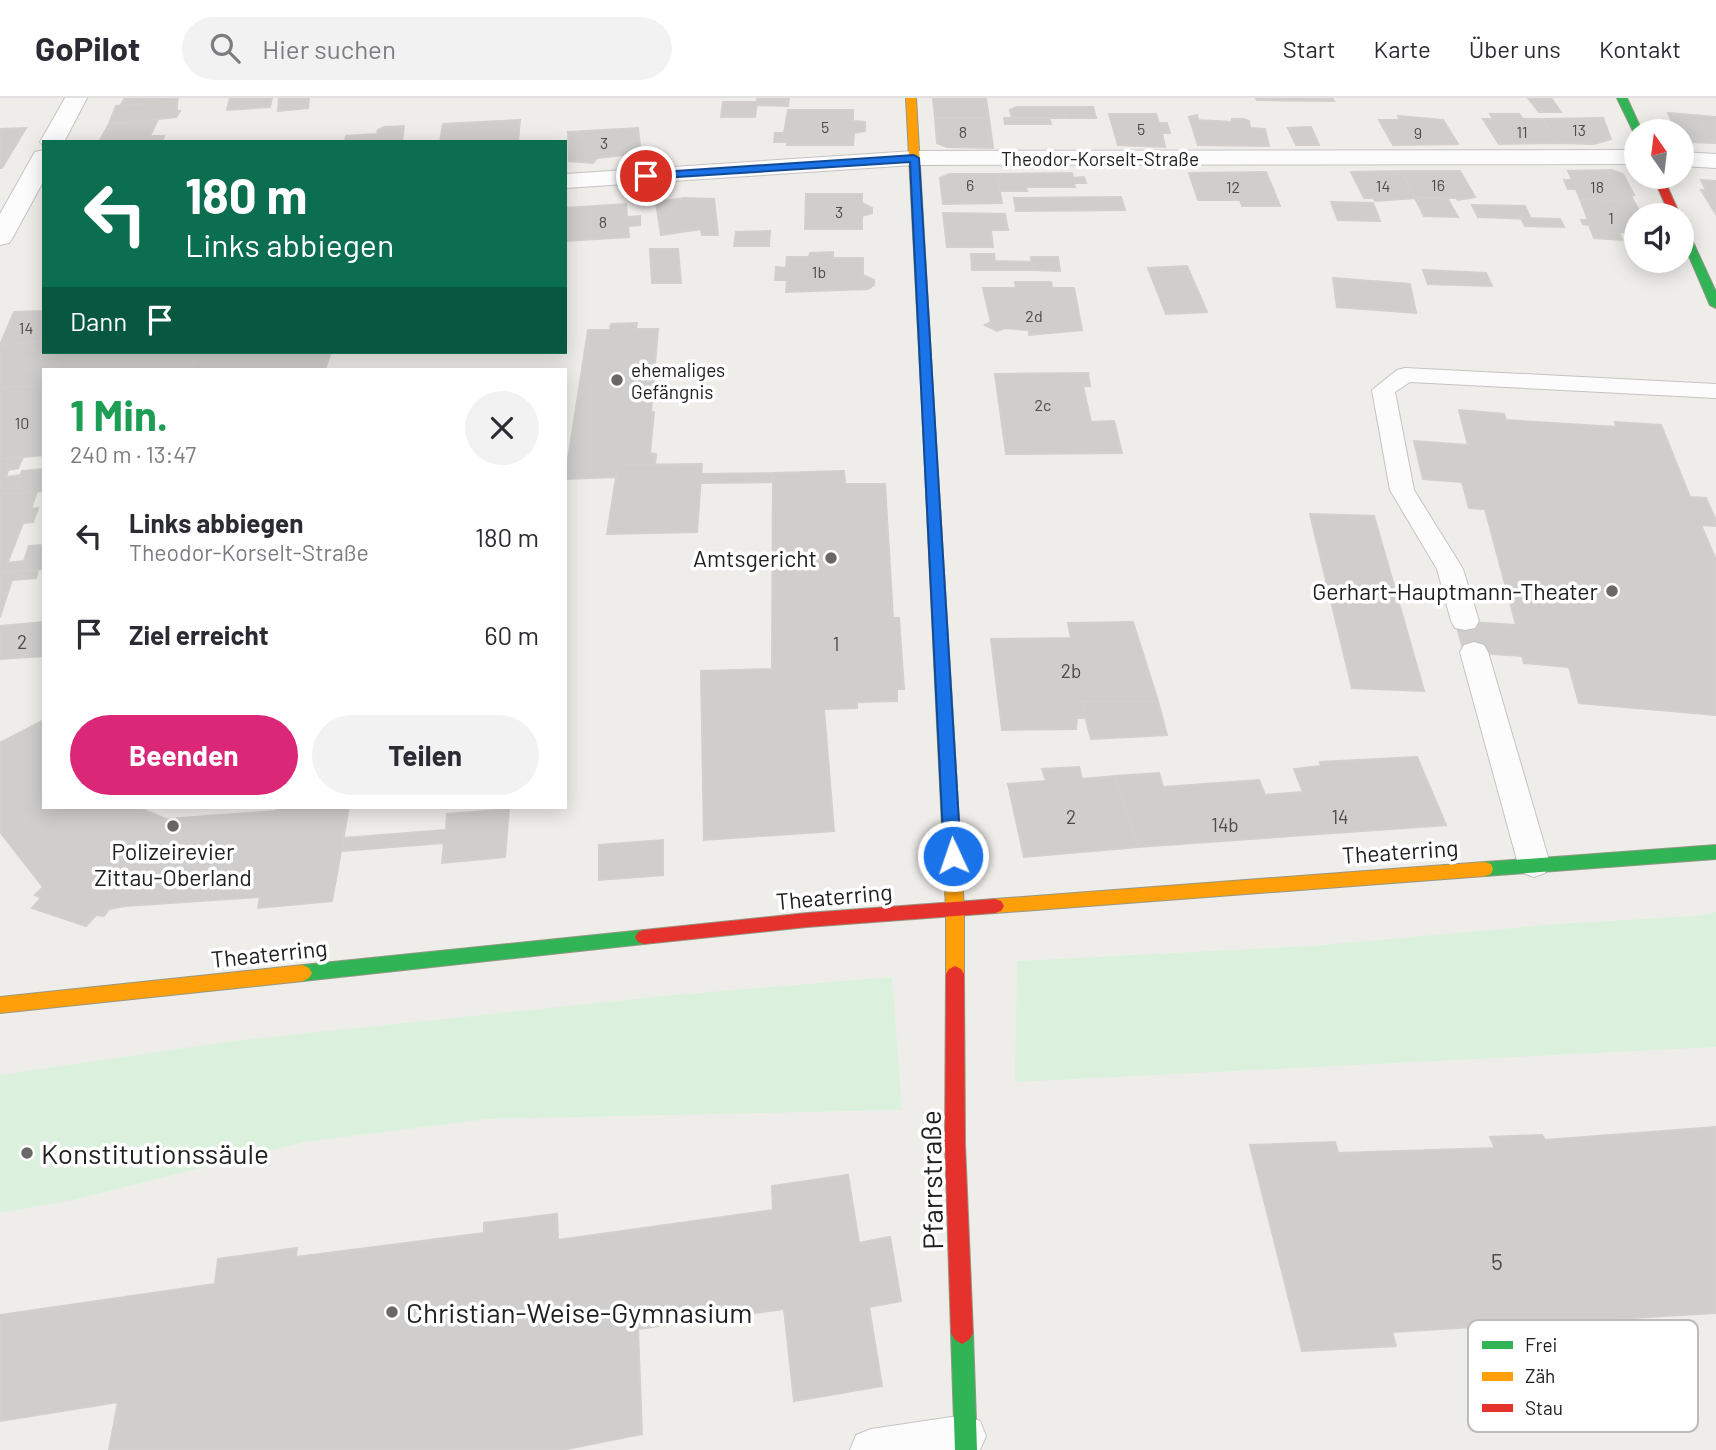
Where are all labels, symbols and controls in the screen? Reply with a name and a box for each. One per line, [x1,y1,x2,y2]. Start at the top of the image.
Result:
search box [182,17,672,80]
text: GoPilot [35,28,140,68]
icon: search [206,29,244,67]
text: Hier suchen [262,33,396,64]
text: Start [1283,34,1336,63]
text: Karte [1374,34,1431,63]
text: Über uns [1469,34,1561,63]
text: Kontakt [1599,34,1681,63]
house number: 5 [821,117,829,136]
house number: 5 [1137,119,1145,138]
north arrow [1624,119,1694,189]
map controls [1624,119,1694,273]
house number: 13 [1572,120,1586,139]
house number: 8 [959,122,967,141]
house number: 11 [1516,122,1528,141]
house number: 9 [1414,123,1422,142]
house number: 3 [600,133,608,152]
pin [616,146,676,206]
street label: Theodor-Korselt-Straße [1001,147,1199,170]
icon: arrive [627,157,665,195]
text: 180 m [185,165,308,224]
icon: left [70,168,161,259]
house number: 6 [966,175,974,194]
house number: 16 [1431,175,1445,194]
house number: 14 [1376,176,1390,195]
house number: 12 [1226,177,1240,196]
house number: 18 [1590,177,1604,196]
house number: 3 [835,202,843,221]
button: sound [1624,203,1694,273]
house number: 1 [1608,208,1614,227]
house number: 8 [599,212,607,231]
text: Links abbiegen [185,225,394,263]
house number: 1b [812,262,826,281]
icon: arrive [141,301,179,339]
text: Dann [70,305,127,336]
house number: 2d [1025,306,1043,325]
house number: 14 [19,318,33,337]
place label: ehemaliges Gefängnis [631,358,725,403]
marker: ehemaliges Gefängnis [609,372,625,388]
text: 1 Min. [70,389,168,439]
button: close [465,391,539,465]
house number: 2c [1035,395,1051,414]
house number: 10 [15,413,29,432]
text: 240 m · 13:47 [70,440,196,468]
text: Links abbiegen [129,507,303,538]
icon: left [70,517,108,555]
text: 180 m [475,521,539,552]
text: Theodor-Korselt-Straße [129,538,369,566]
place label: Amtsgericht [693,544,817,572]
marker: Amtsgericht [823,550,839,566]
place label: Gerhart-Hauptmann-Theater [1312,577,1599,605]
marker: Gerhart-Hauptmann-Theater [1604,583,1620,599]
icon: arrive [70,615,108,653]
text: Ziel erreicht [129,619,269,650]
text: 60 m [484,619,539,650]
house number: 2 [17,630,27,653]
house number: 1 [833,632,839,655]
house number: 2b [1061,659,1081,682]
button: Beenden [70,715,298,795]
button: Teilen [312,715,539,795]
house number: 2 [1066,805,1076,828]
house number: 14 [1331,805,1349,828]
house number: 14b [1211,813,1239,836]
marker: Polizeirevier Zittau-Oberland [165,818,181,834]
position arrow [916,819,990,893]
street label: Theaterring [1341,833,1459,869]
place label: Polizeirevier Zittau-Oberland [94,837,252,891]
street label: Theaterring [775,877,893,915]
street label: Theaterring [209,933,329,973]
street label: Pfarrstraße [913,1110,949,1250]
place label: Konstitutionssäule [41,1136,269,1170]
marker: Konstitutionssäule [19,1145,35,1161]
house number: 5 [1491,1247,1503,1275]
place label: Christian-Weise-Gymnasium [406,1295,753,1329]
marker: Christian-Weise-Gymnasium [384,1304,400,1320]
legend [1468,1320,1698,1432]
text: Frei [1525,1333,1557,1356]
text: Zäh [1525,1364,1555,1387]
text: Stau [1525,1396,1563,1419]

